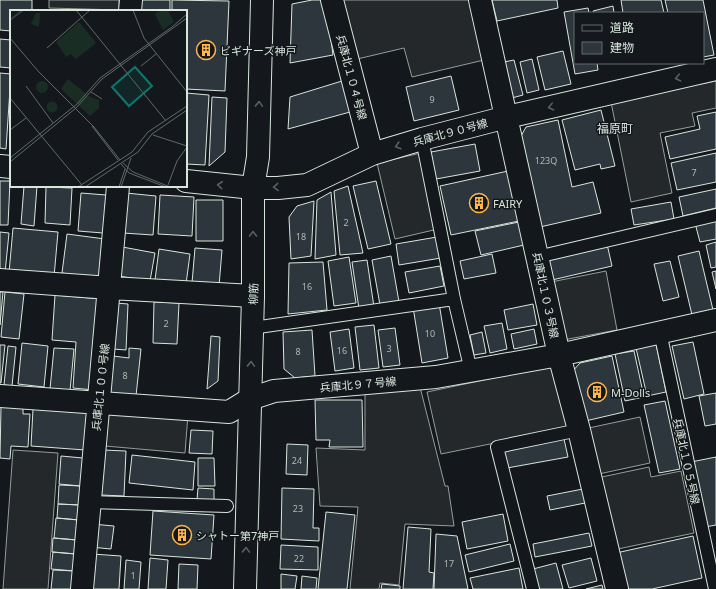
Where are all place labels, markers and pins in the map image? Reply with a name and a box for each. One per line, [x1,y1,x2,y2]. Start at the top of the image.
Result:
building icon: ビギナーズ神戸 [195,39,217,61]
place label: ビギナーズ神戸 [220,43,296,58]
building icon: FAIRY [468,192,490,214]
place label: FAIRY [493,196,523,211]
building icon: M-Dolls [586,381,608,403]
place label: M-Dolls [611,385,650,400]
building icon: シャトー第7神戸 [171,524,193,546]
place label: シャトー第7神戸 [196,528,279,543]

